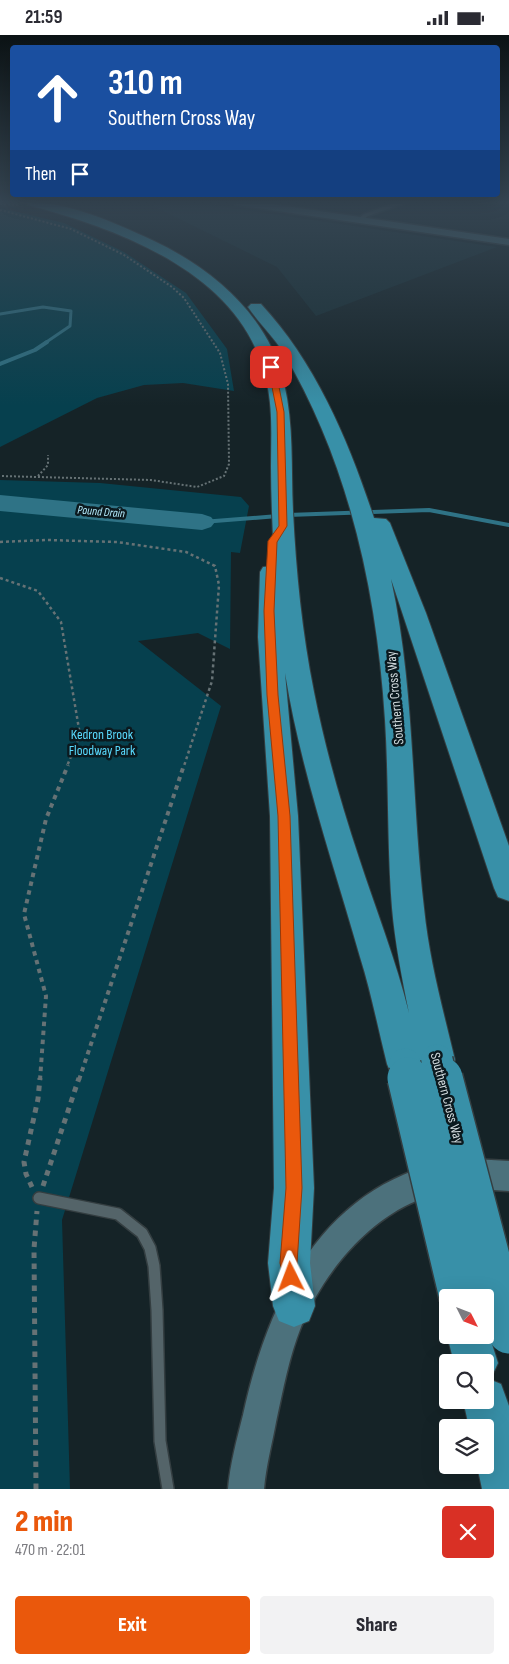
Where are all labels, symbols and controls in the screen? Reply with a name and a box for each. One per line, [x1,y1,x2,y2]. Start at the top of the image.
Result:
text: 21:59 [25,6,62,29]
text: 310 m [108,62,183,105]
icon: ahead [25,65,90,130]
text: Southern Cross Way [108,105,255,132]
icon: arrive [66,160,94,188]
text: Then [25,163,56,186]
pin [250,346,292,388]
icon: arrive [257,353,285,381]
water label: Pound Drain [77,502,125,522]
street label: Southern Cross Way [382,650,408,745]
park label: Kedron Brook Floodway Park [69,726,136,759]
street label: Southern Cross Way [427,1051,467,1146]
position arrow [264,1250,316,1302]
north arrow [439,1289,494,1344]
map controls [439,1289,494,1474]
button: search [439,1354,494,1409]
button: layers [439,1419,494,1474]
text: 2 min [15,1504,73,1540]
button: close [442,1506,494,1558]
text: 470 m · 22:01 [15,1541,85,1560]
button: Exit [15,1596,250,1654]
button: Share [260,1596,494,1654]

